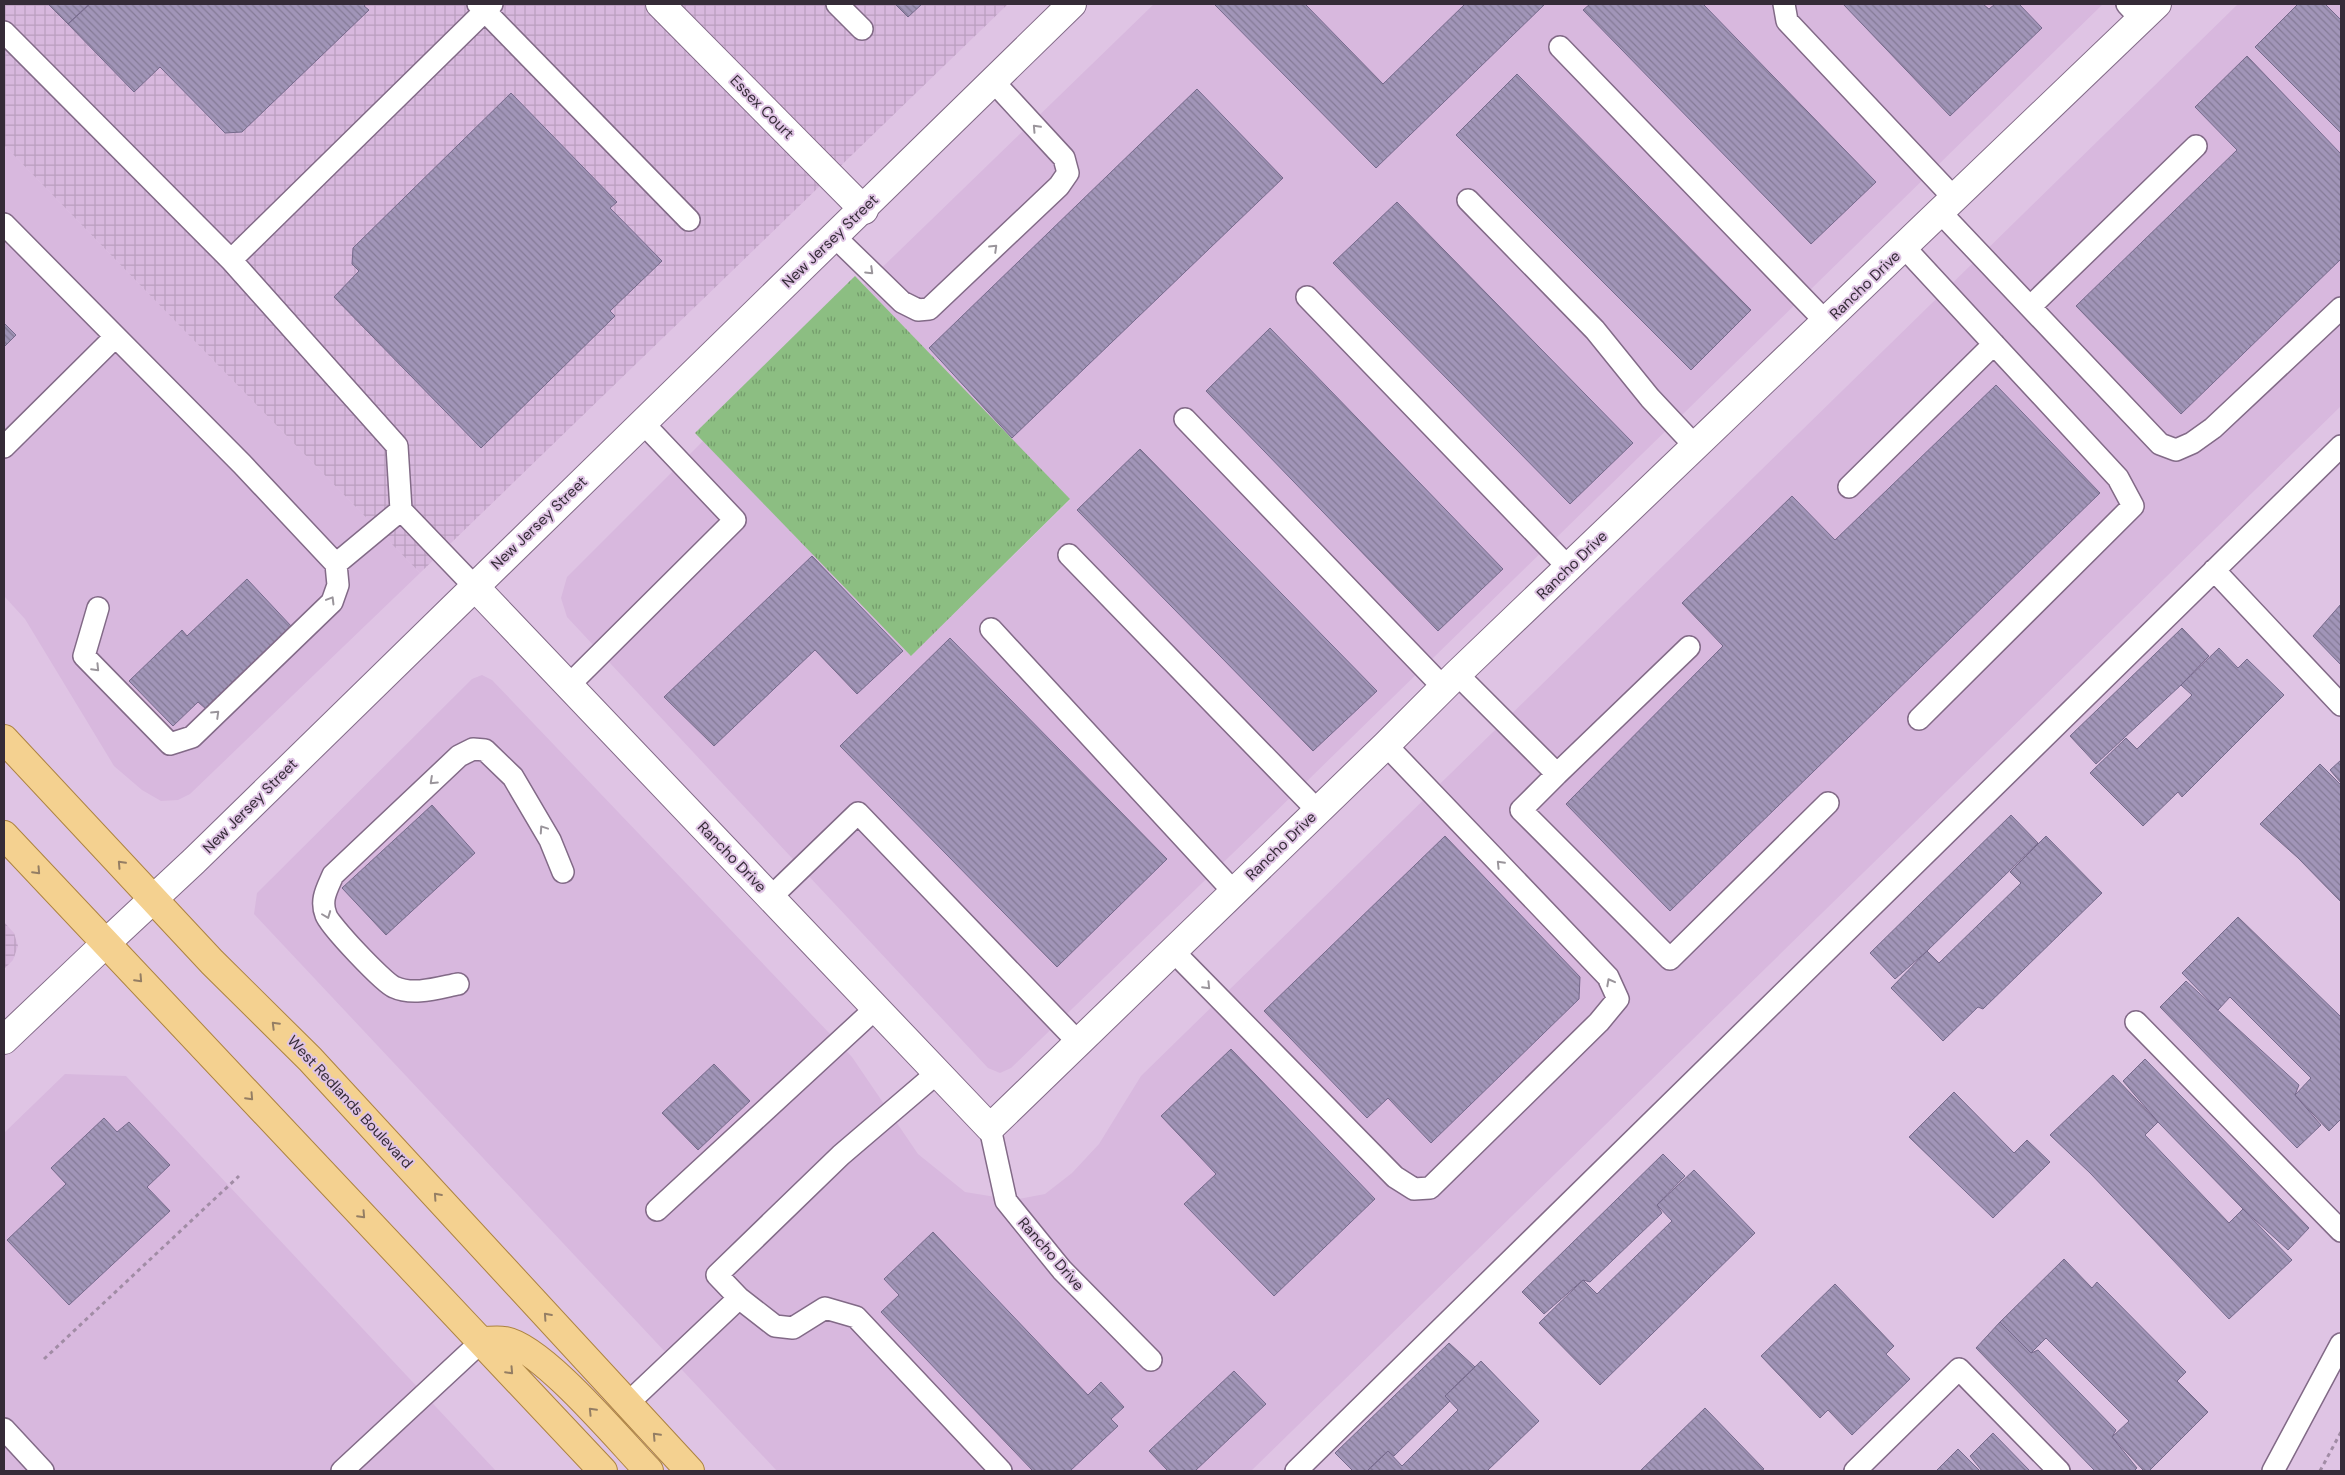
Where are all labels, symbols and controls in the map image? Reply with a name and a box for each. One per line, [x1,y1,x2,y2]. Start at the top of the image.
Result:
street label: Essex Court [726,71,798,143]
one-way arrow [1032,124,1041,133]
street label: New Jersey Street [778,190,882,292]
one-way arrow [988,245,997,254]
street label: Rancho Drive [1825,246,1905,324]
one-way arrow [864,265,873,274]
street label: New Jersey Street [487,472,591,574]
street label: Rancho Drive [1532,526,1612,604]
one-way arrow [325,596,335,605]
one-way arrow [90,662,99,671]
one-way arrow [211,711,220,720]
street label: New Jersey Street [198,754,302,858]
one-way arrow [429,775,438,784]
street label: Rancho Drive [1241,807,1321,885]
street label: Rancho Drive [693,817,771,897]
one-way arrow [539,825,549,834]
one-way arrow [118,860,127,869]
one-way arrow [1497,860,1506,869]
one-way arrow [31,866,40,875]
one-way arrow [321,910,332,919]
one-way arrow [133,973,142,982]
one-way arrow [1606,979,1616,988]
one-way arrow [1201,980,1210,989]
one-way arrow [272,1021,281,1030]
street label: West Redlands Boulevard [283,1031,417,1173]
one-way arrow [244,1091,253,1100]
one-way arrow [434,1192,443,1201]
one-way arrow [356,1209,365,1218]
street label: Rancho Drive [1014,1213,1088,1295]
one-way arrow [544,1312,553,1321]
one-way arrow [504,1366,513,1375]
one-way arrow [589,1407,598,1416]
one-way arrow [653,1432,662,1441]

